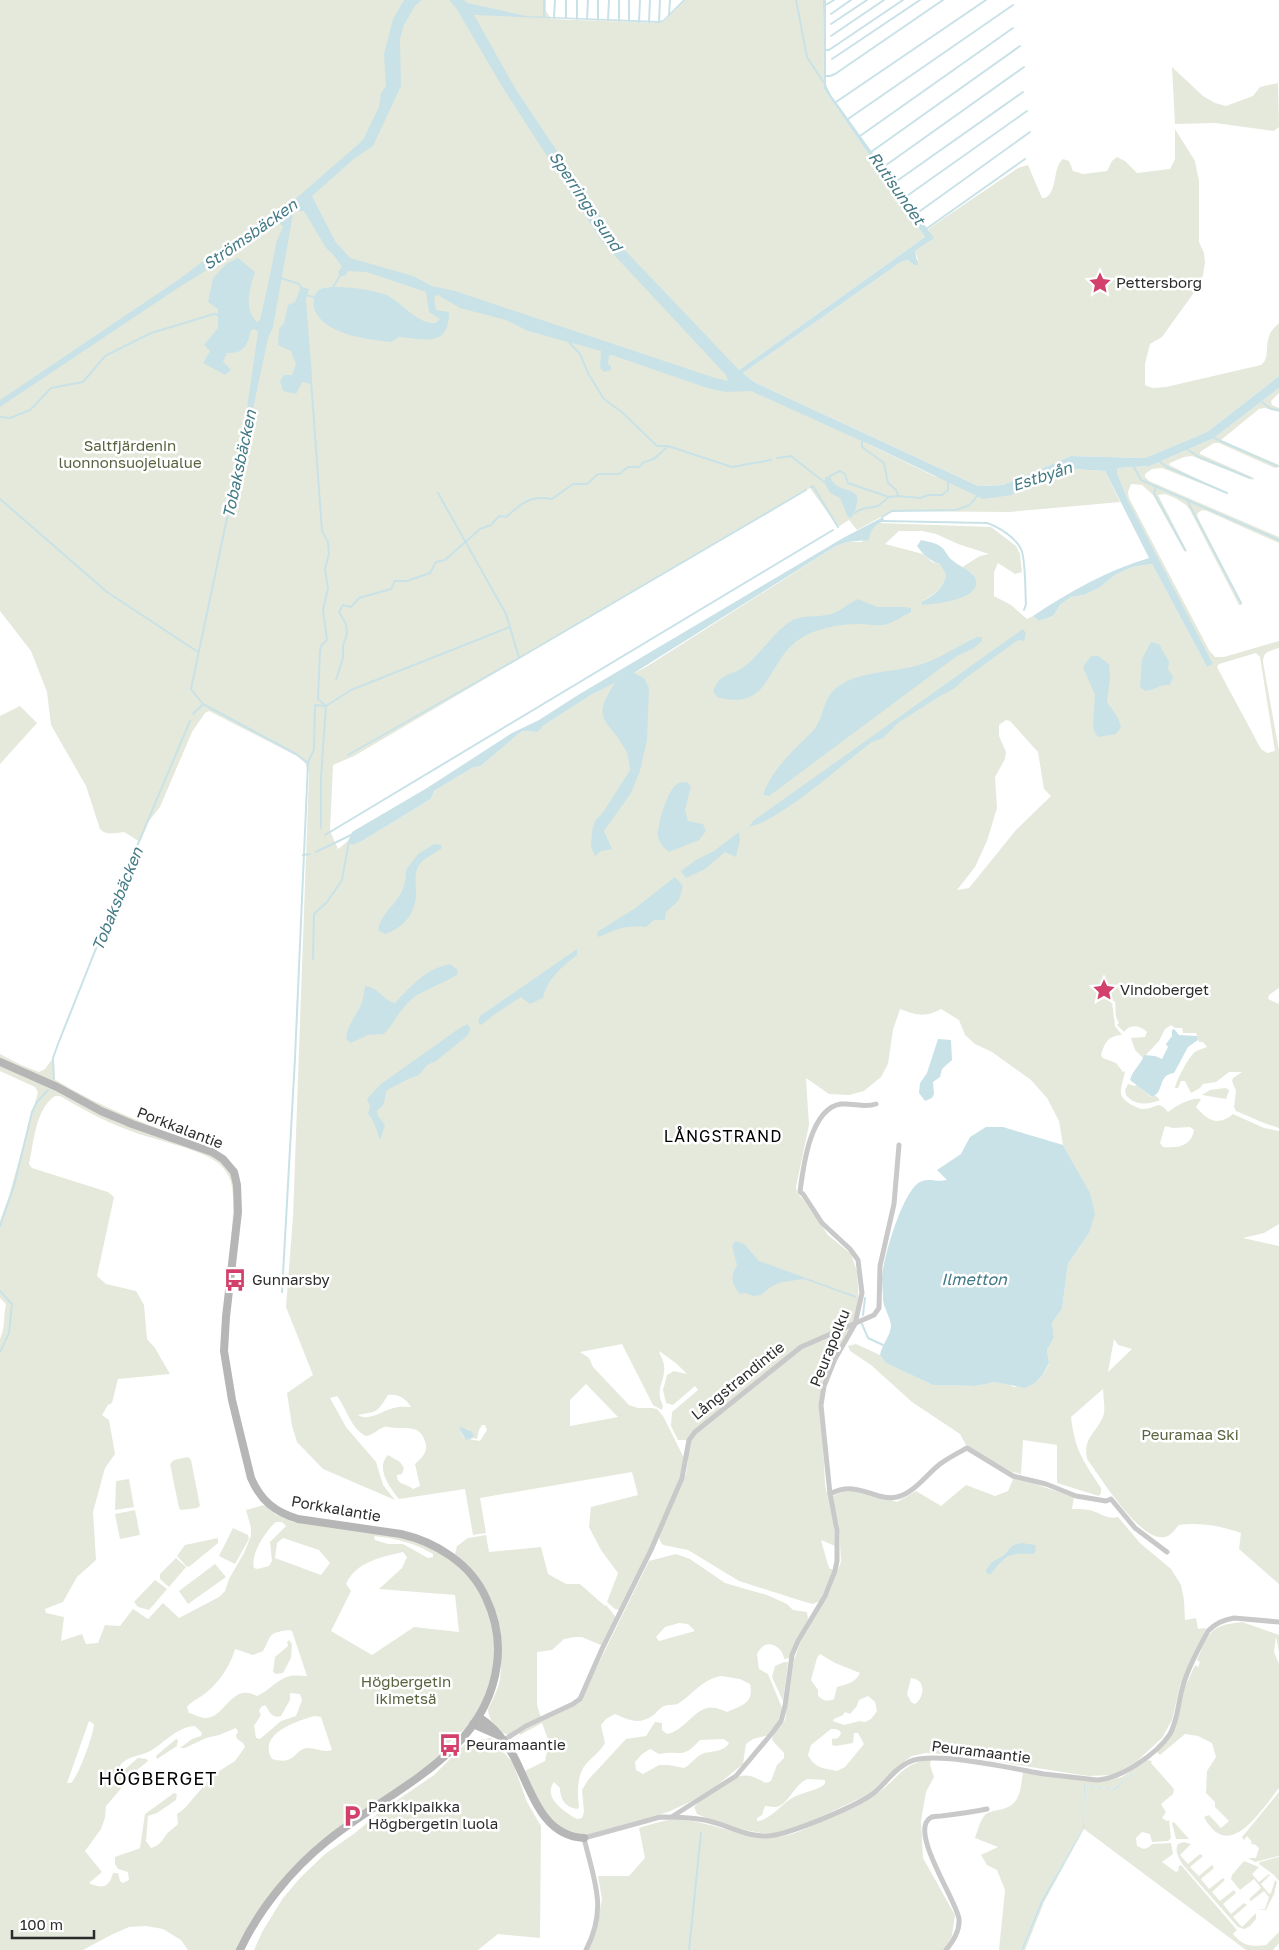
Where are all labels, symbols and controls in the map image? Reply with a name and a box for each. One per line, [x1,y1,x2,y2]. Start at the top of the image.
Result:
water label: Sperrings sund [545,147,628,257]
water label: Rutisundet [865,148,930,230]
water label: Strömsbäcken [199,194,302,274]
place icon: Pettersborg [1087,270,1113,296]
place label: Pettersborg [1116,273,1202,291]
water label: Tobaksbäcken [218,407,260,520]
park label: Saltfjärdenin luonnonsuojelualue [58,436,202,471]
water label: Estbyån [1010,457,1076,495]
water label: Tobaksbäcken [87,843,147,954]
place icon: Vindoberget [1091,977,1117,1003]
place label: Vindoberget [1120,980,1209,998]
street label: Porkkalantie [135,1102,226,1152]
district label: LÅNGSTRAND [664,1126,782,1146]
bus stop icon: Gunnarsby [222,1267,248,1293]
water label: Ilmetton [941,1269,1008,1289]
place label: Gunnarsby [252,1270,330,1288]
street label: Peurapolku [805,1306,853,1389]
street label: Långstrandintie [687,1337,788,1423]
park label: Peuramaa Ski [1141,1425,1239,1443]
street label: Porkkalantie [290,1491,383,1525]
park label: Högbergetin ikimetsä [361,1672,451,1707]
bus stop icon: Peuramaantie [437,1732,463,1758]
place label: Peuramaantie [466,1735,566,1753]
street label: Peuramaantie [931,1736,1032,1766]
district label: HÖGBERGET [99,1767,217,1789]
place label: Parkkipaikka Högbergetin luola [368,1797,498,1832]
parking icon: Parkkipaikka Högbergetin luola [339,1803,365,1829]
scale bar [12,1908,95,1940]
text: 100 m [20,1915,63,1933]

